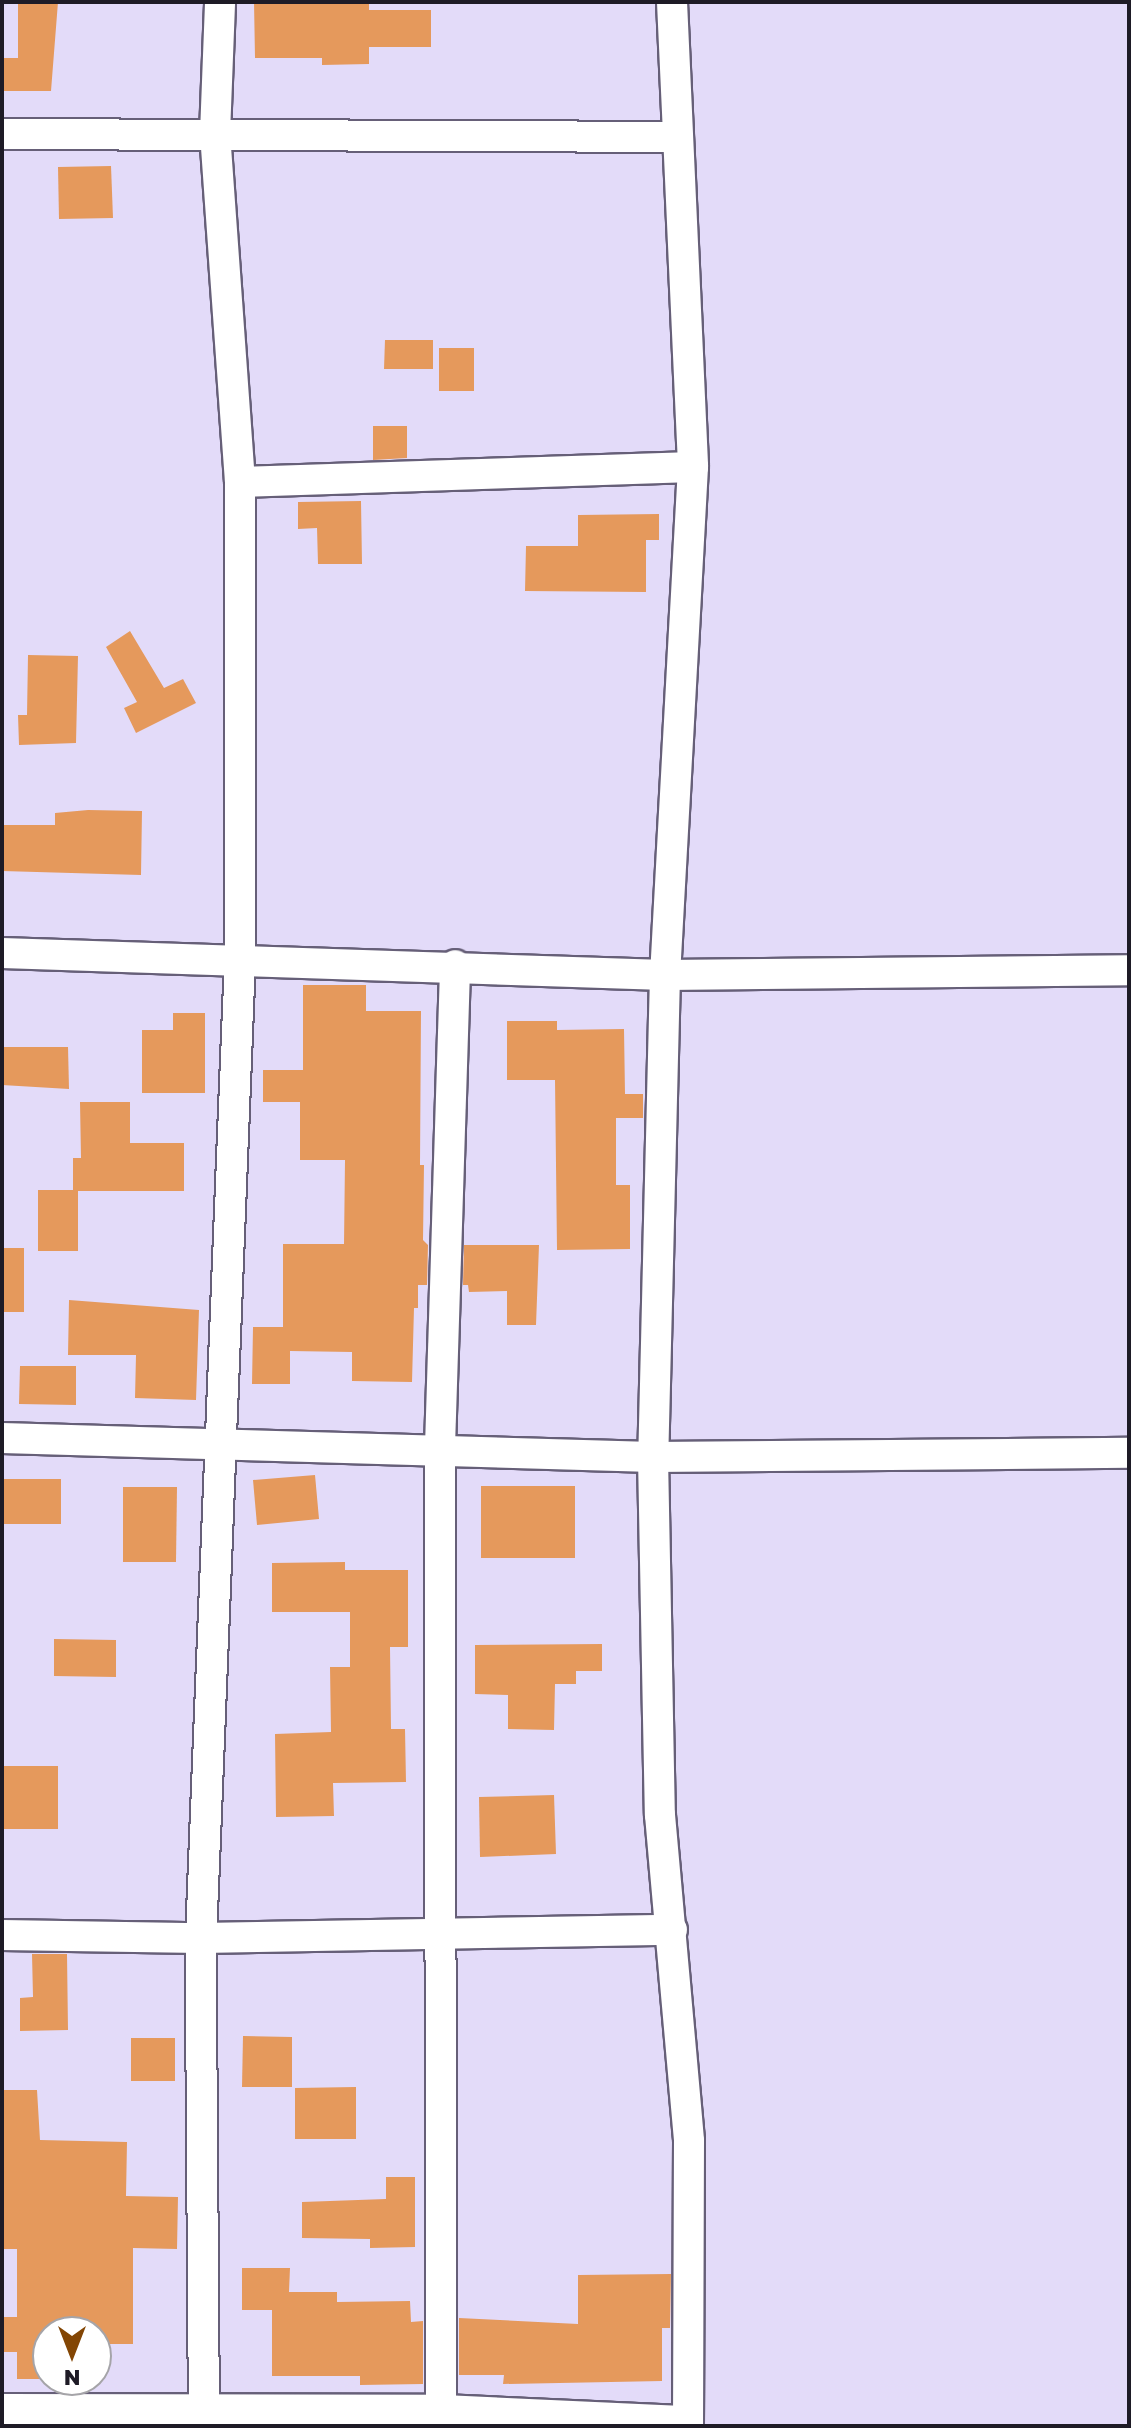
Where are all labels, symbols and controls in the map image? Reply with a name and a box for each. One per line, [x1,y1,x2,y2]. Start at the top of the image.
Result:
north arrow [32,2316,112,2396]
text: N [64,2365,80,2392]

